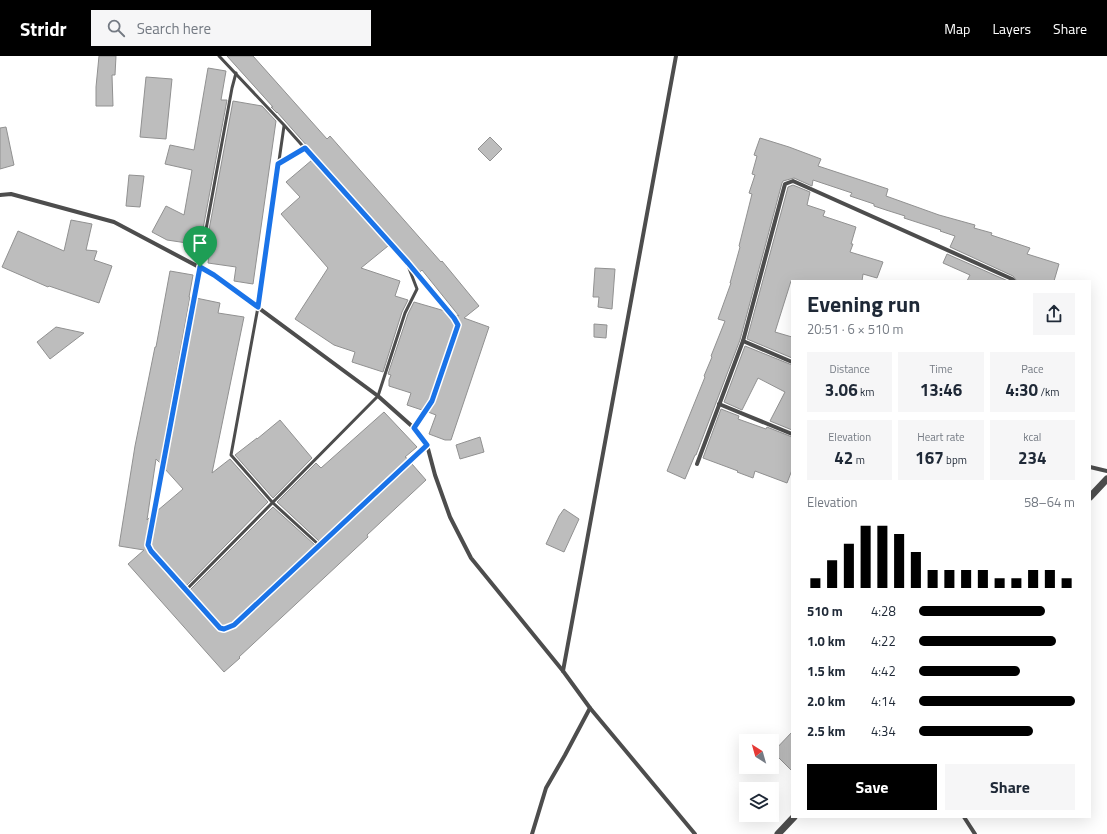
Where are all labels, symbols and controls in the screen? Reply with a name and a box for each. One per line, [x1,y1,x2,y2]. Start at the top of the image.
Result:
search box [91,10,371,46]
text: Stridr [20,14,67,43]
icon: search [105,17,127,39]
text: Search here [137,17,211,40]
text: Map [944,18,970,39]
text: Layers [992,18,1031,39]
text: Share [1053,18,1087,39]
pin [183,226,217,267]
icon: arrive [189,232,211,254]
text: Evening run [807,287,920,321]
button: share [1033,293,1075,335]
text: 20:51 · 6 × 510 m [807,319,903,339]
text: Distance [830,361,870,377]
text: Time [930,361,952,377]
text: Pace [1021,361,1043,377]
text: 3.06 [825,377,858,403]
text: 13:46 [920,377,962,403]
text: 4:30 [1005,377,1038,403]
text: km [858,384,875,400]
text: /km [1038,384,1060,400]
text: Elevation [828,429,871,445]
text: Heart rate [917,429,965,445]
text: kcal [1023,429,1041,445]
text: 42 [834,445,853,471]
text: 167 [915,445,944,471]
text: 234 [1018,445,1047,471]
text: m [853,452,865,468]
text: bpm [944,452,967,468]
text: Elevation [807,492,858,512]
text: 58–64 m [1024,492,1075,512]
text: 510 m [807,601,843,621]
text: 4:28 [871,601,896,621]
text: 1.0 km [807,631,845,651]
text: 4:22 [871,631,896,651]
text: 1.5 km [807,661,845,681]
text: 4:42 [871,661,896,681]
text: 2.0 km [807,691,845,711]
text: 4:14 [871,691,896,711]
text: 2.5 km [807,721,845,741]
text: 4:34 [871,721,896,741]
north arrow [739,734,779,774]
map controls [739,734,779,822]
button: Save [807,764,937,810]
button: Share [945,764,1075,810]
button: layers [739,782,779,822]

